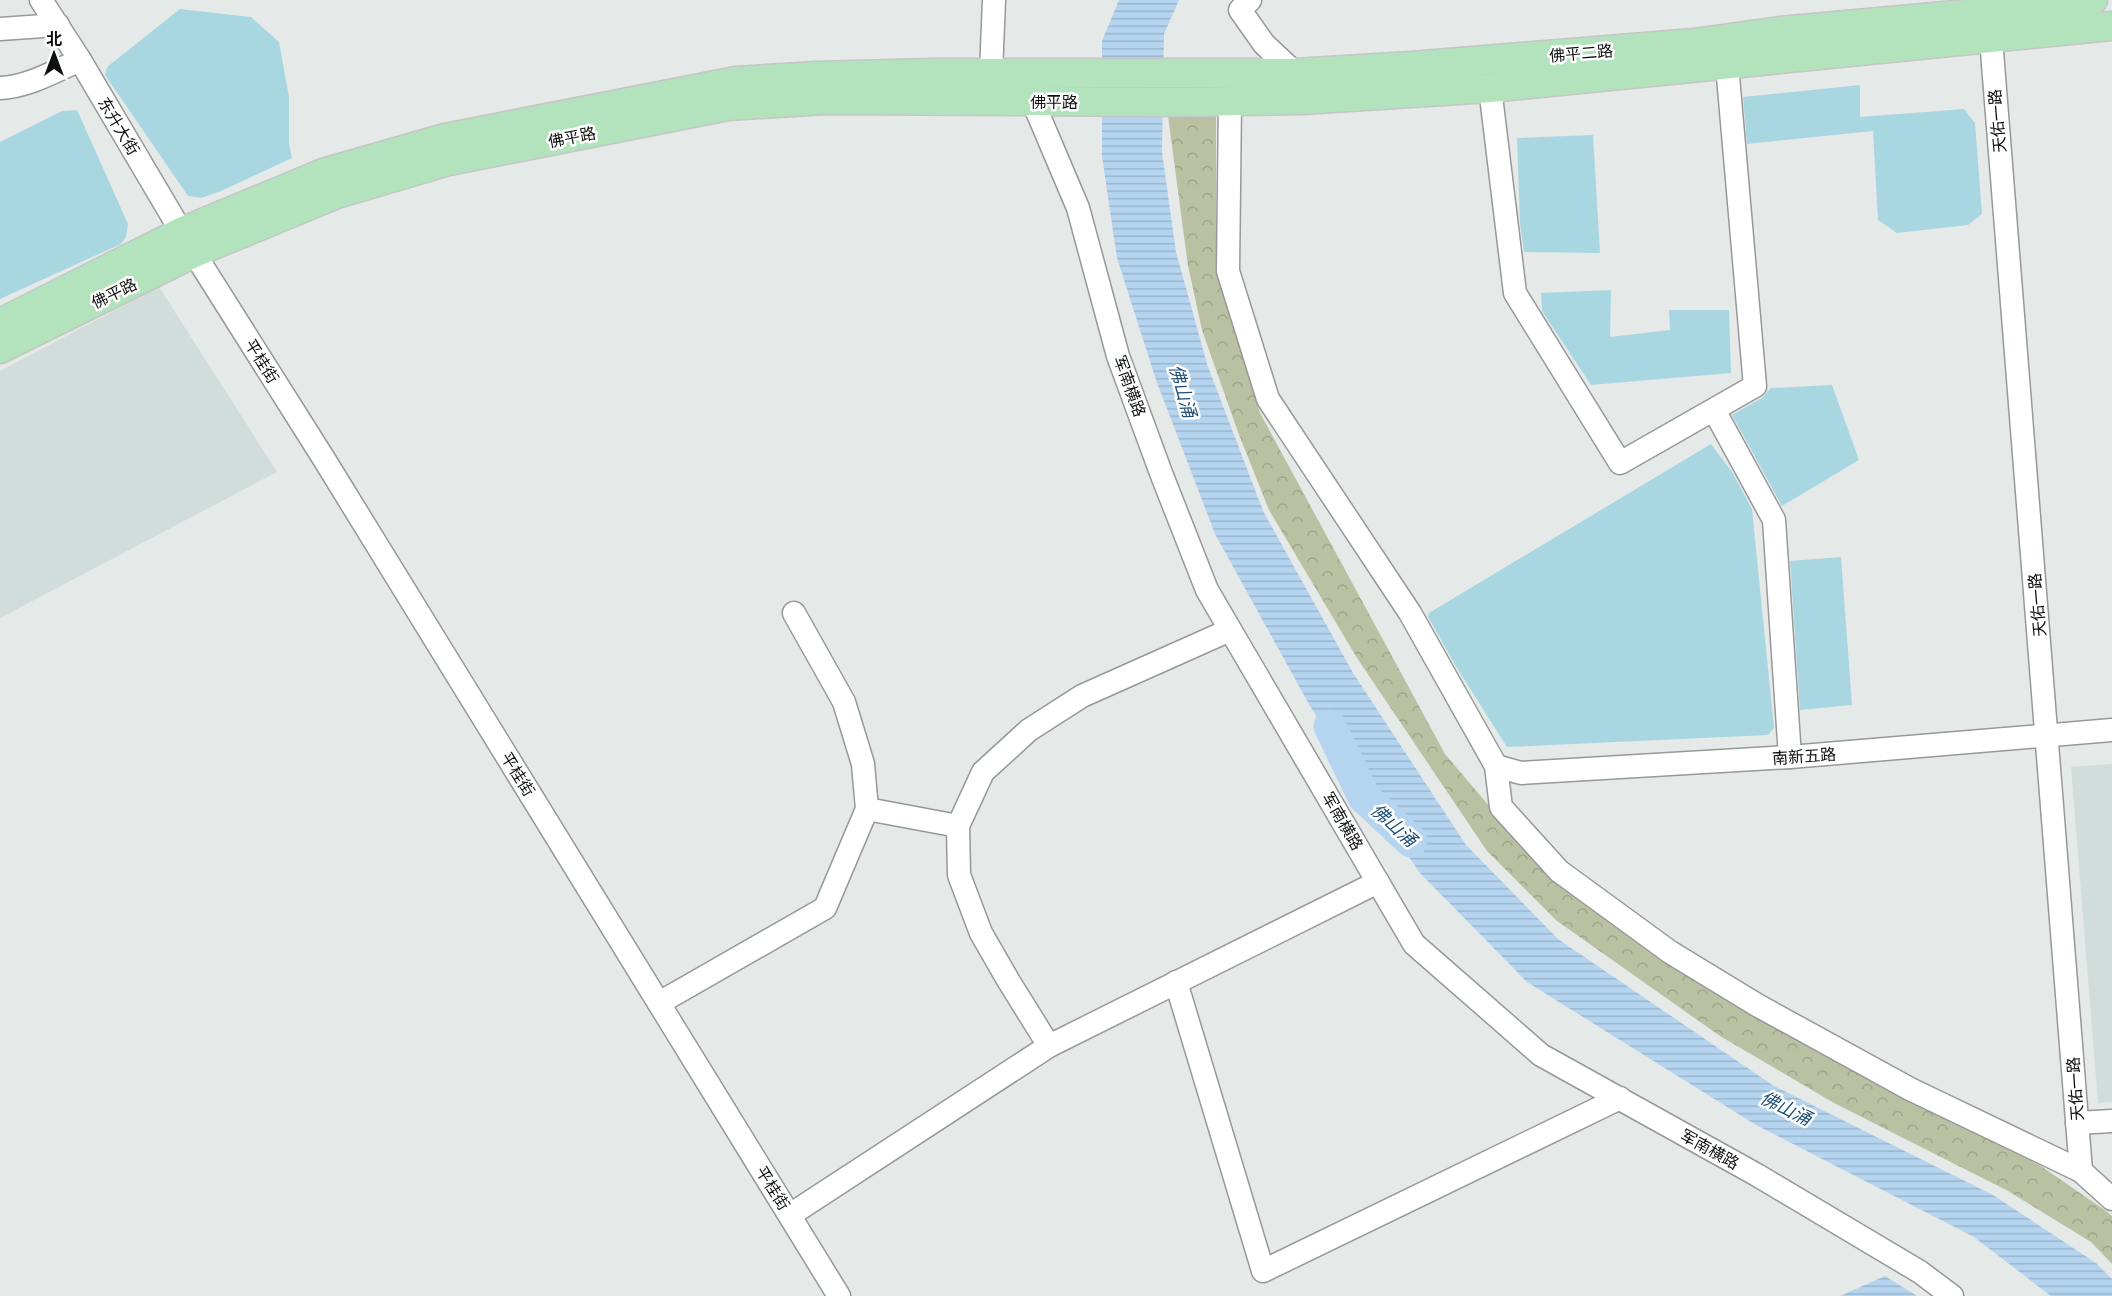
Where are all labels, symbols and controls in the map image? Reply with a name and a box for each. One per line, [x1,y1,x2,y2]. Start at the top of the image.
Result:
north arrow [24,24,84,84]
text: 北 [46,28,62,50]
street label: 佛平二路 [1548,39,1614,67]
street label: 天佑一路 [1983,88,2011,154]
street label: 佛平路 [1030,91,1078,113]
street label: 东升大街 [93,93,145,159]
street label: 佛平路 [546,122,598,152]
street label: 佛平路 [88,273,140,313]
street label: 平桂街 [240,335,284,387]
street label: 军南横路 [1109,352,1151,420]
water label: 佛山涌 [1164,362,1203,422]
street label: 天佑一路 [2023,572,2051,638]
street label: 南新五路 [1771,743,1837,769]
street label: 平桂街 [496,748,540,800]
street label: 军南横路 [1317,788,1369,854]
water label: 佛山涌 [1366,798,1424,854]
street label: 天佑一路 [2062,1056,2088,1122]
water label: 佛山涌 [1756,1085,1818,1132]
street label: 军南横路 [1677,1124,1743,1174]
street label: 平桂街 [751,1162,795,1214]

